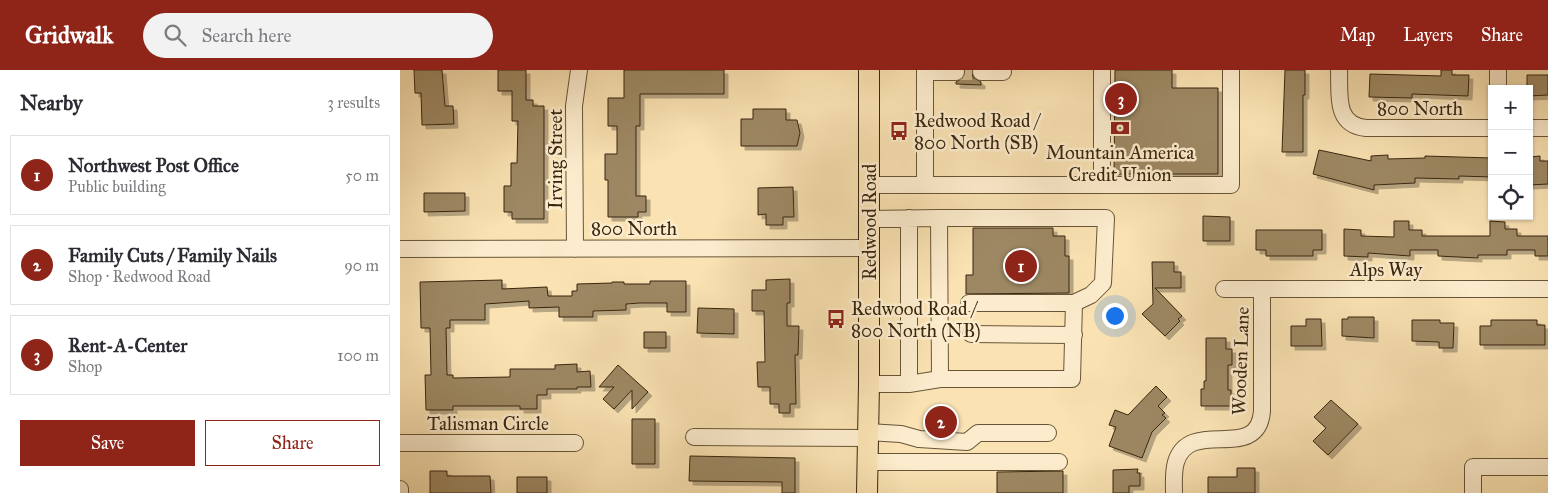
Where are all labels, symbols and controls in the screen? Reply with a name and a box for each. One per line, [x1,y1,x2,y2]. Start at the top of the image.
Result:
search box [143,13,493,58]
text: Gridwalk [25,20,113,50]
icon: search [161,21,189,49]
text: Search here [201,24,291,47]
text: Map [1340,24,1375,46]
text: Layers [1403,24,1453,46]
text: Share [1481,24,1523,46]
pin: 3 [1105,80,1137,118]
map controls [1488,85,1533,220]
button: + [1488,85,1533,130]
text: Nearby [20,90,83,116]
text: 3 results [327,93,380,112]
street label: 800 North [1377,97,1464,120]
street label: Irving Street [544,109,568,209]
place label: Redwood Road / 800 North (SB) [914,109,1042,155]
bank icon: Mountain America Credit Union [1109,117,1131,139]
bus stop icon: Redwood Road / 800 North (SB) [888,120,910,142]
button: − [1488,130,1533,175]
place label: Mountain America Credit Union [1046,141,1195,186]
text: Northwest Post Office [68,154,239,177]
street label: Redwood Road [858,163,881,280]
text: 1 [34,166,40,185]
text: 50 m [345,166,379,185]
button: locate [1488,175,1533,220]
text: Public building [68,177,166,196]
street label: 800 North [591,217,678,240]
text: Family Cuts / Family Nails [68,244,277,267]
pin: 1 [1005,247,1037,285]
text: 2 [33,256,41,275]
text: 90 m [344,256,379,275]
street label: Alps Way [1349,258,1423,281]
text: Shop · Redwood Road [68,267,211,286]
place label: Redwood Road / 800 North (NB) [851,297,981,343]
your location [1102,303,1128,329]
street label: Wooden Lane [1227,306,1254,416]
bus stop icon: Redwood Road / 800 North (NB) [825,308,847,330]
text: Rent-A-Center [68,334,187,357]
text: 3 [34,346,40,365]
text: 100 m [337,346,379,365]
text: Shop [68,357,102,376]
pin: 2 [925,403,957,441]
street label: Talisman Circle [427,412,549,435]
button: Save [20,420,195,466]
button: Share [205,420,380,466]

